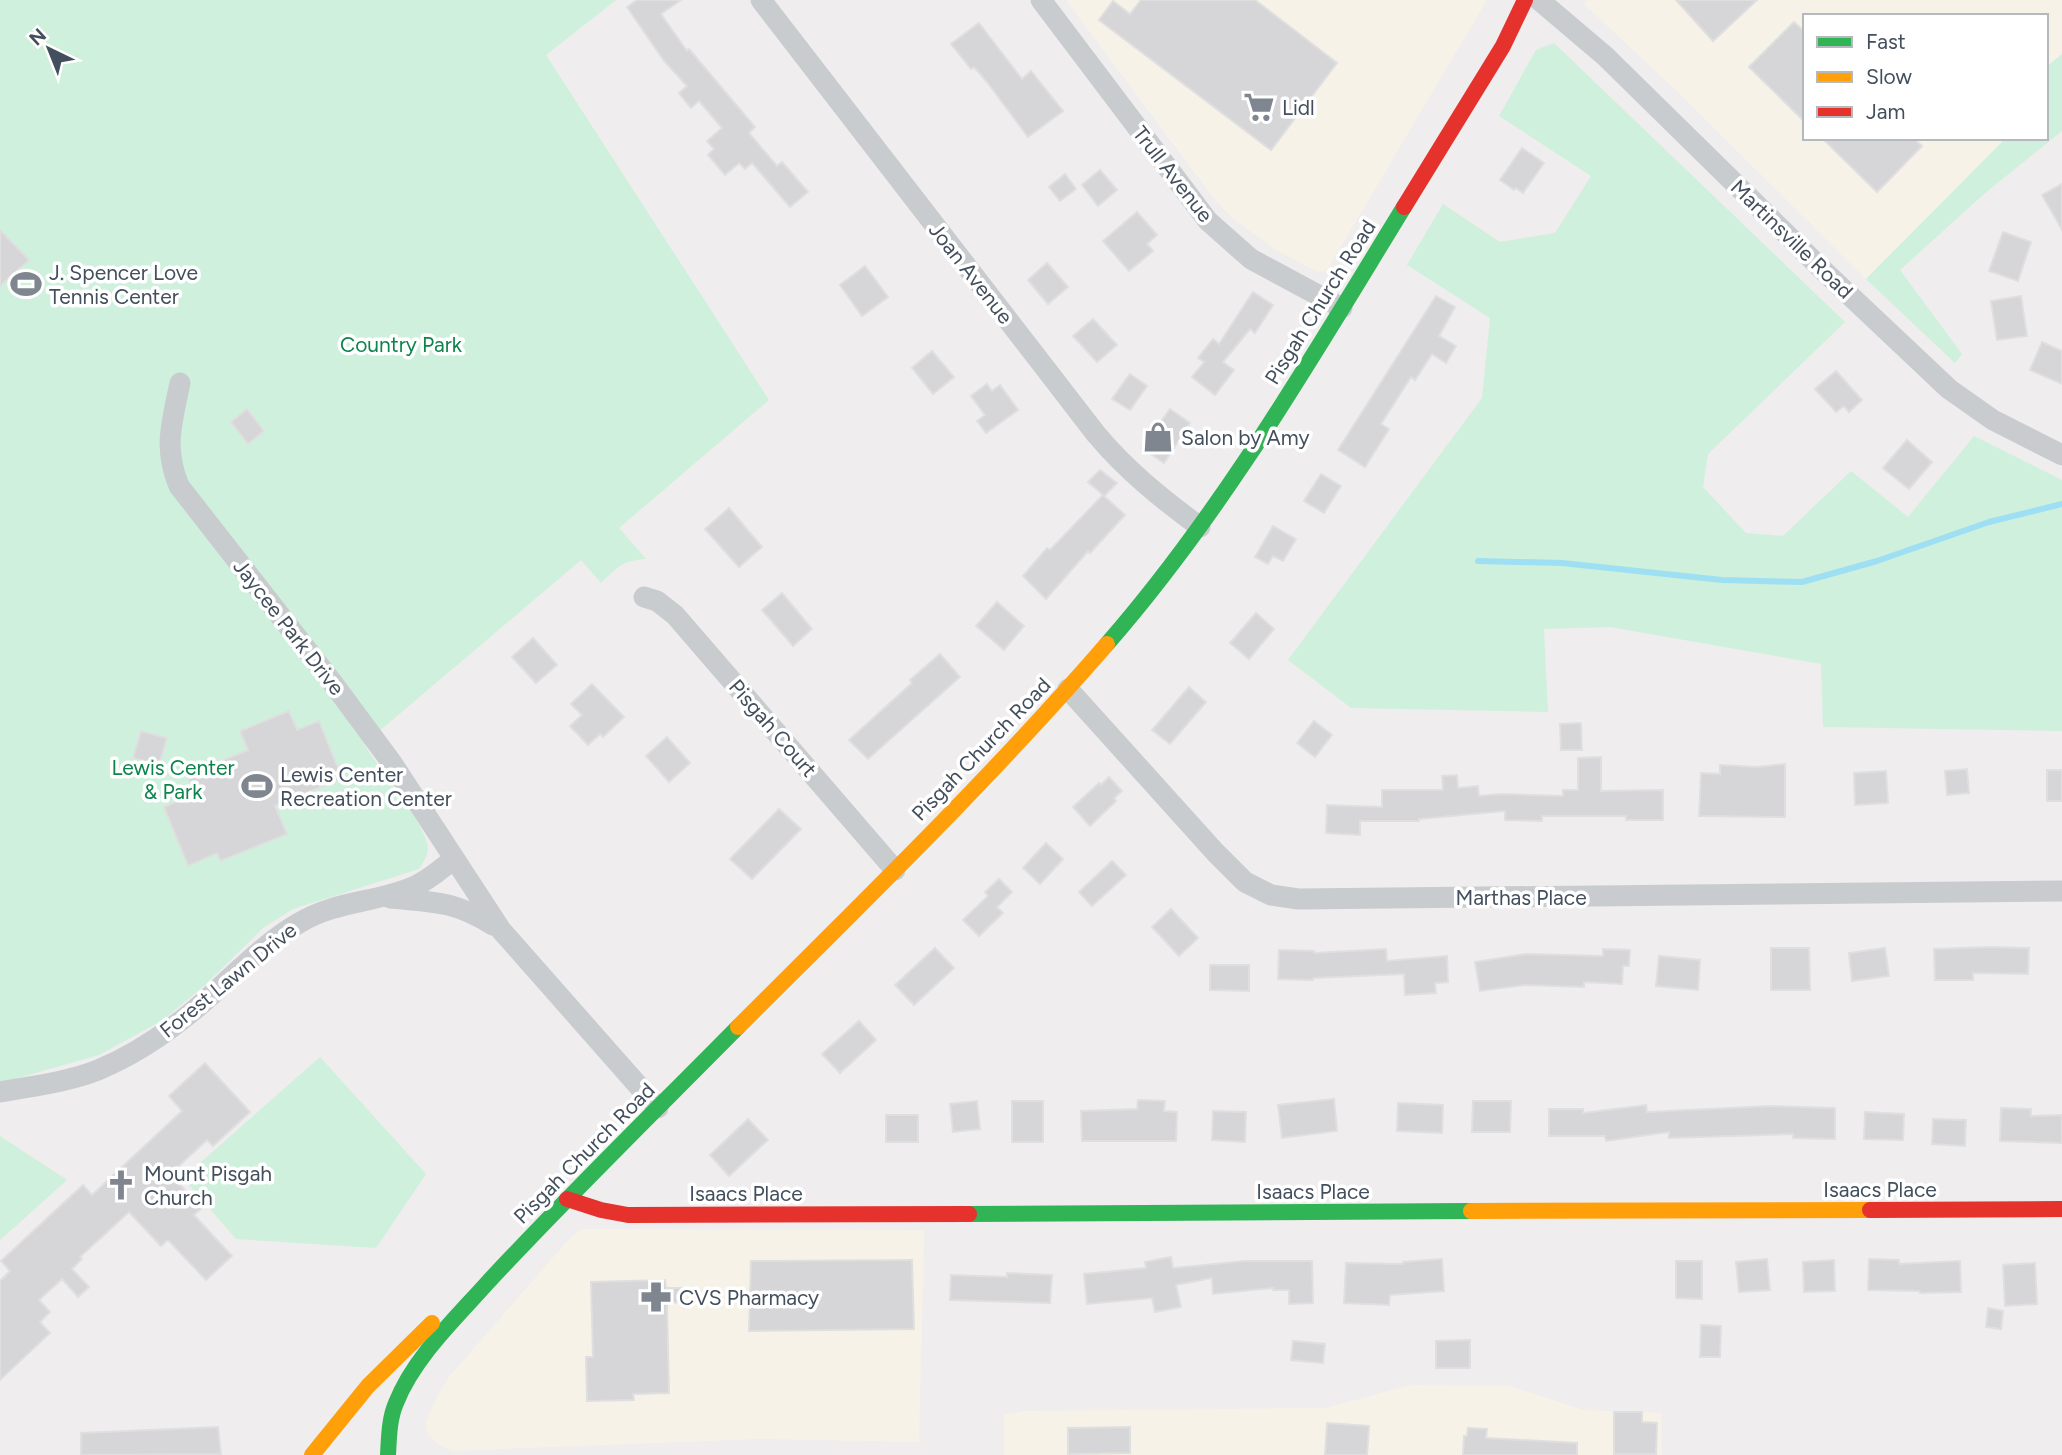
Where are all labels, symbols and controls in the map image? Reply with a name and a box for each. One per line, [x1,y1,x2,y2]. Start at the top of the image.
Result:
north arrow [14,14,84,84]
legend [1803,14,2048,140]
text: N [25,24,51,50]
text: Fast [1866,29,1906,54]
text: Slow [1866,64,1912,89]
supermarket icon: Lidl [1242,90,1276,124]
place label: Lidl [1282,95,1315,120]
text: Jam [1866,99,1905,124]
street label: Trull Avenue [1128,121,1218,227]
street label: Martinsville Road [1726,174,1858,304]
street label: Pisgah Church Road [1259,215,1381,389]
street label: Joan Avenue [924,217,1018,329]
place label: J. Spencer Love Tennis Center [49,260,198,309]
sports icon: J. Spencer Love Tennis Center [9,267,43,301]
park label: Country Park [340,332,463,357]
shop icon: Salon by Amy [1141,420,1175,454]
place label: Salon by Amy [1181,425,1310,450]
street label: Jaycee Park Drive [228,554,350,700]
street label: Pisgah Church Road [906,672,1056,826]
street label: Pisgah Court [724,674,822,782]
park label: Lewis Center & Park [111,755,235,804]
place label: Lewis Center Recreation Center [280,762,452,811]
sports icon: Lewis Center Recreation Center [240,769,274,803]
street label: Marthas Place [1455,885,1587,910]
street label: Forest Lawn Drive [155,917,301,1043]
street label: Pisgah Church Road [508,1077,660,1229]
place label: Mount Pisgah Church [144,1161,272,1210]
church icon: Mount Pisgah Church [104,1168,138,1202]
street label: Isaacs Place [1823,1177,1937,1202]
street label: Isaacs Place [1256,1179,1370,1204]
street label: Isaacs Place [689,1181,803,1206]
pharmacy icon: CVS Pharmacy [639,1280,673,1314]
place label: CVS Pharmacy [679,1285,819,1310]

